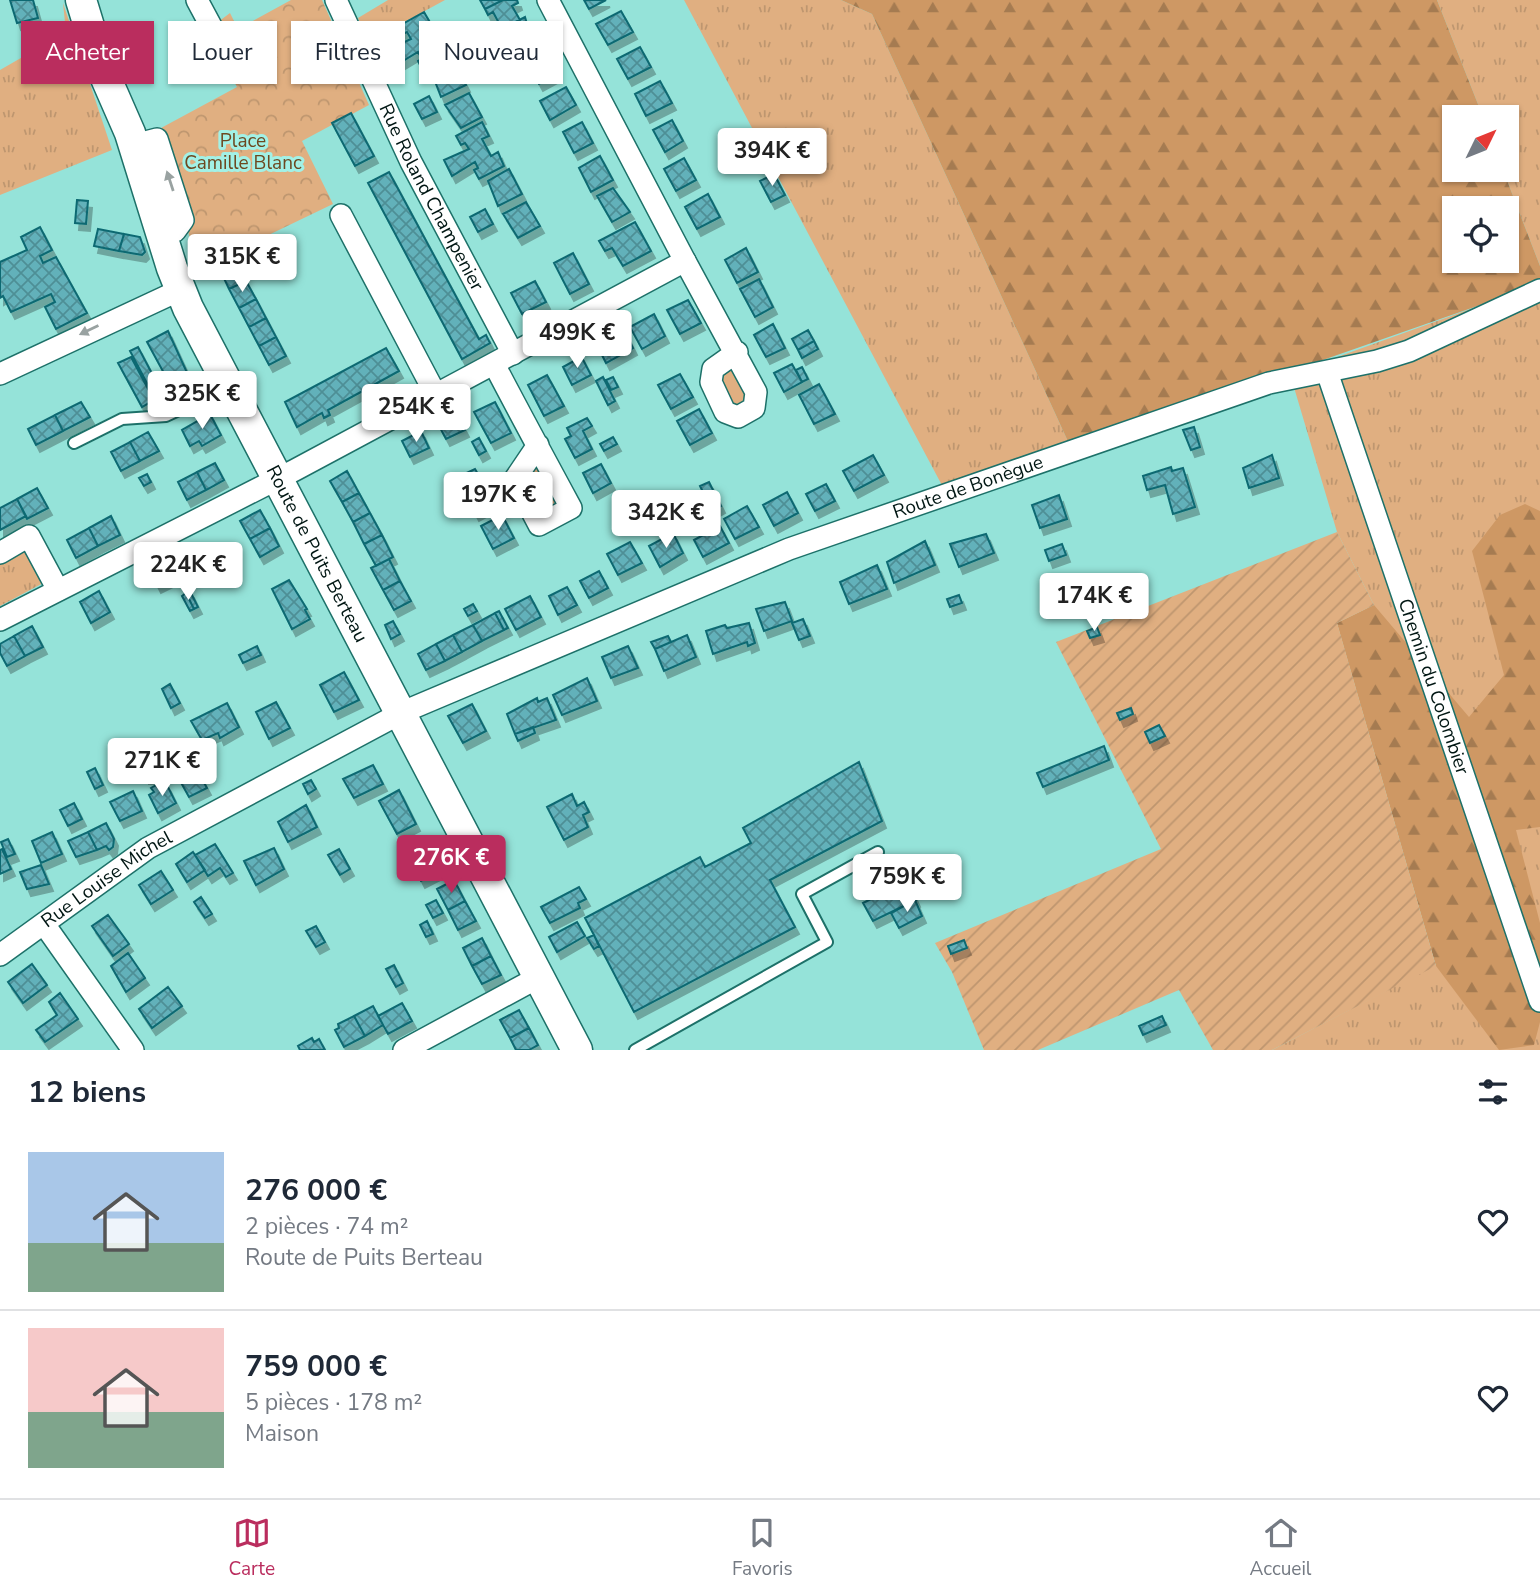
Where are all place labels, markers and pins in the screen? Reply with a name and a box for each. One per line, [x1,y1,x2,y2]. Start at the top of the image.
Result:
pin: 394K € [715,128,829,188]
pin: 315K € [185,234,299,294]
pin: 499K € [520,310,634,370]
pin: 325K € [145,372,259,431]
pin: 254K € [359,384,473,444]
pin: 197K € [441,472,555,532]
pin: 342K € [609,490,723,550]
pin: 224K € [131,542,245,602]
pin: 174K € [1037,574,1151,633]
pin: 271K € [105,738,219,798]
pin: 276K € [394,836,508,895]
pin: 759K € [850,855,964,914]

